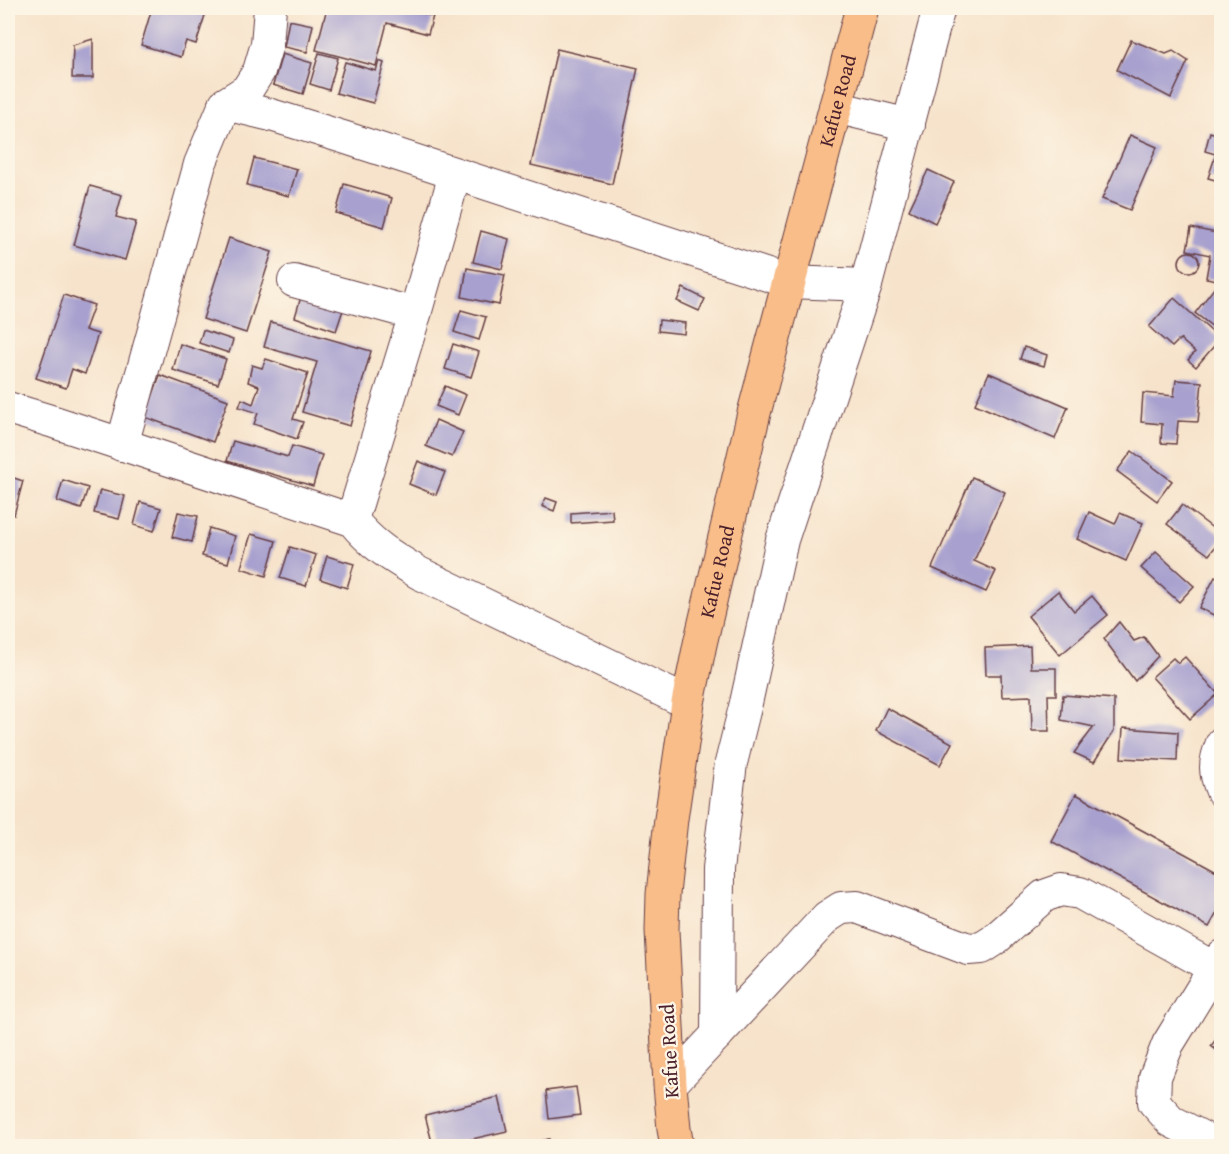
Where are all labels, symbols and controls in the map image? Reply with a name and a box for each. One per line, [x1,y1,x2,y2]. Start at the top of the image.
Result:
street label: Kafue Road [811,51,863,150]
street label: Kafue Road [692,522,741,621]
street label: Kafue Road [652,1003,685,1099]

